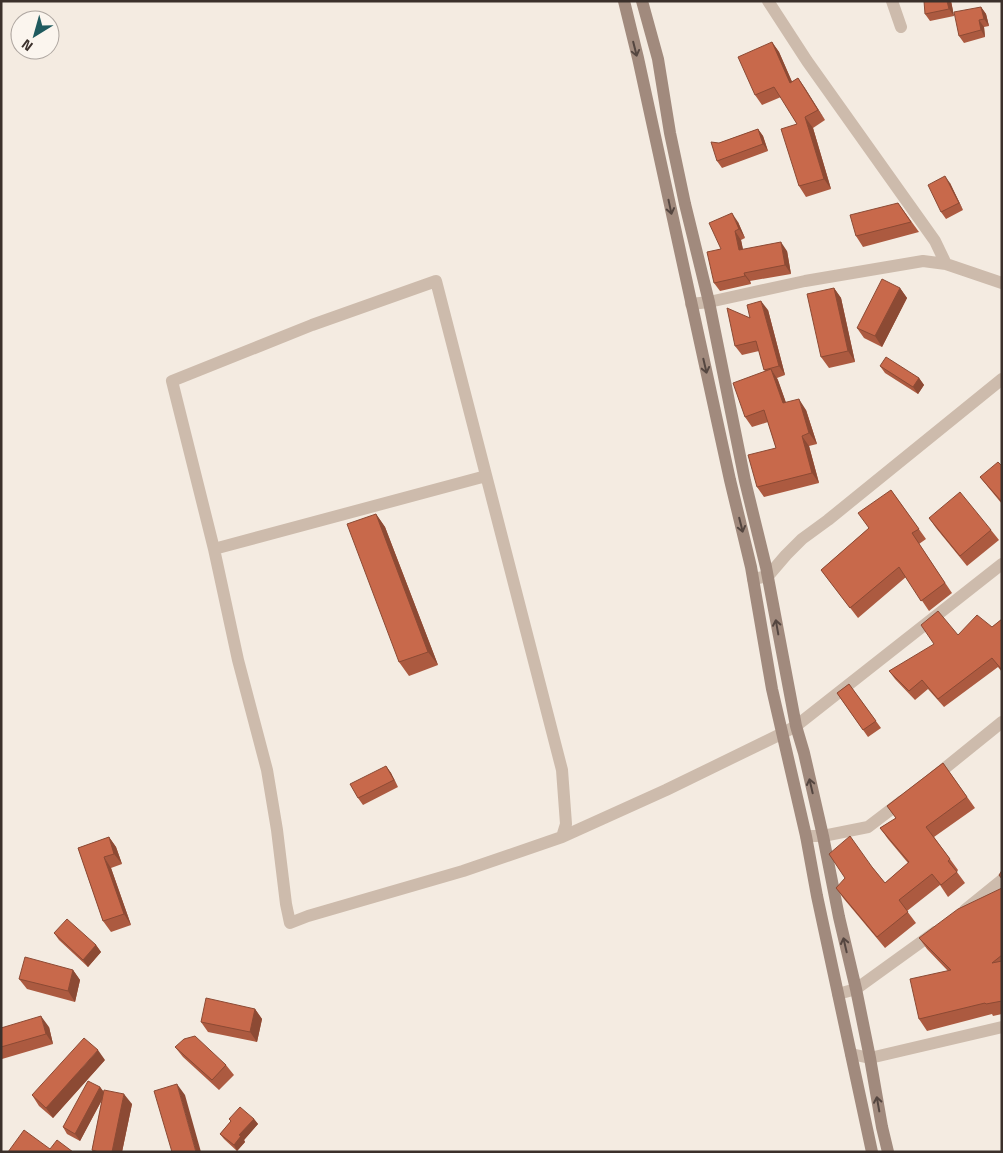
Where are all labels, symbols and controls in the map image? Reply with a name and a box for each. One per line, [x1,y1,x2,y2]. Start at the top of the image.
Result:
north arrow [10,10,60,60]
text: N [17,34,37,57]
one-way arrow [631,40,640,56]
one-way arrow [666,199,675,215]
one-way arrow [701,358,710,374]
one-way arrow [737,516,746,532]
one-way arrow [772,620,782,636]
one-way arrow [806,778,815,794]
one-way arrow [840,937,849,953]
one-way arrow [873,1096,883,1112]

